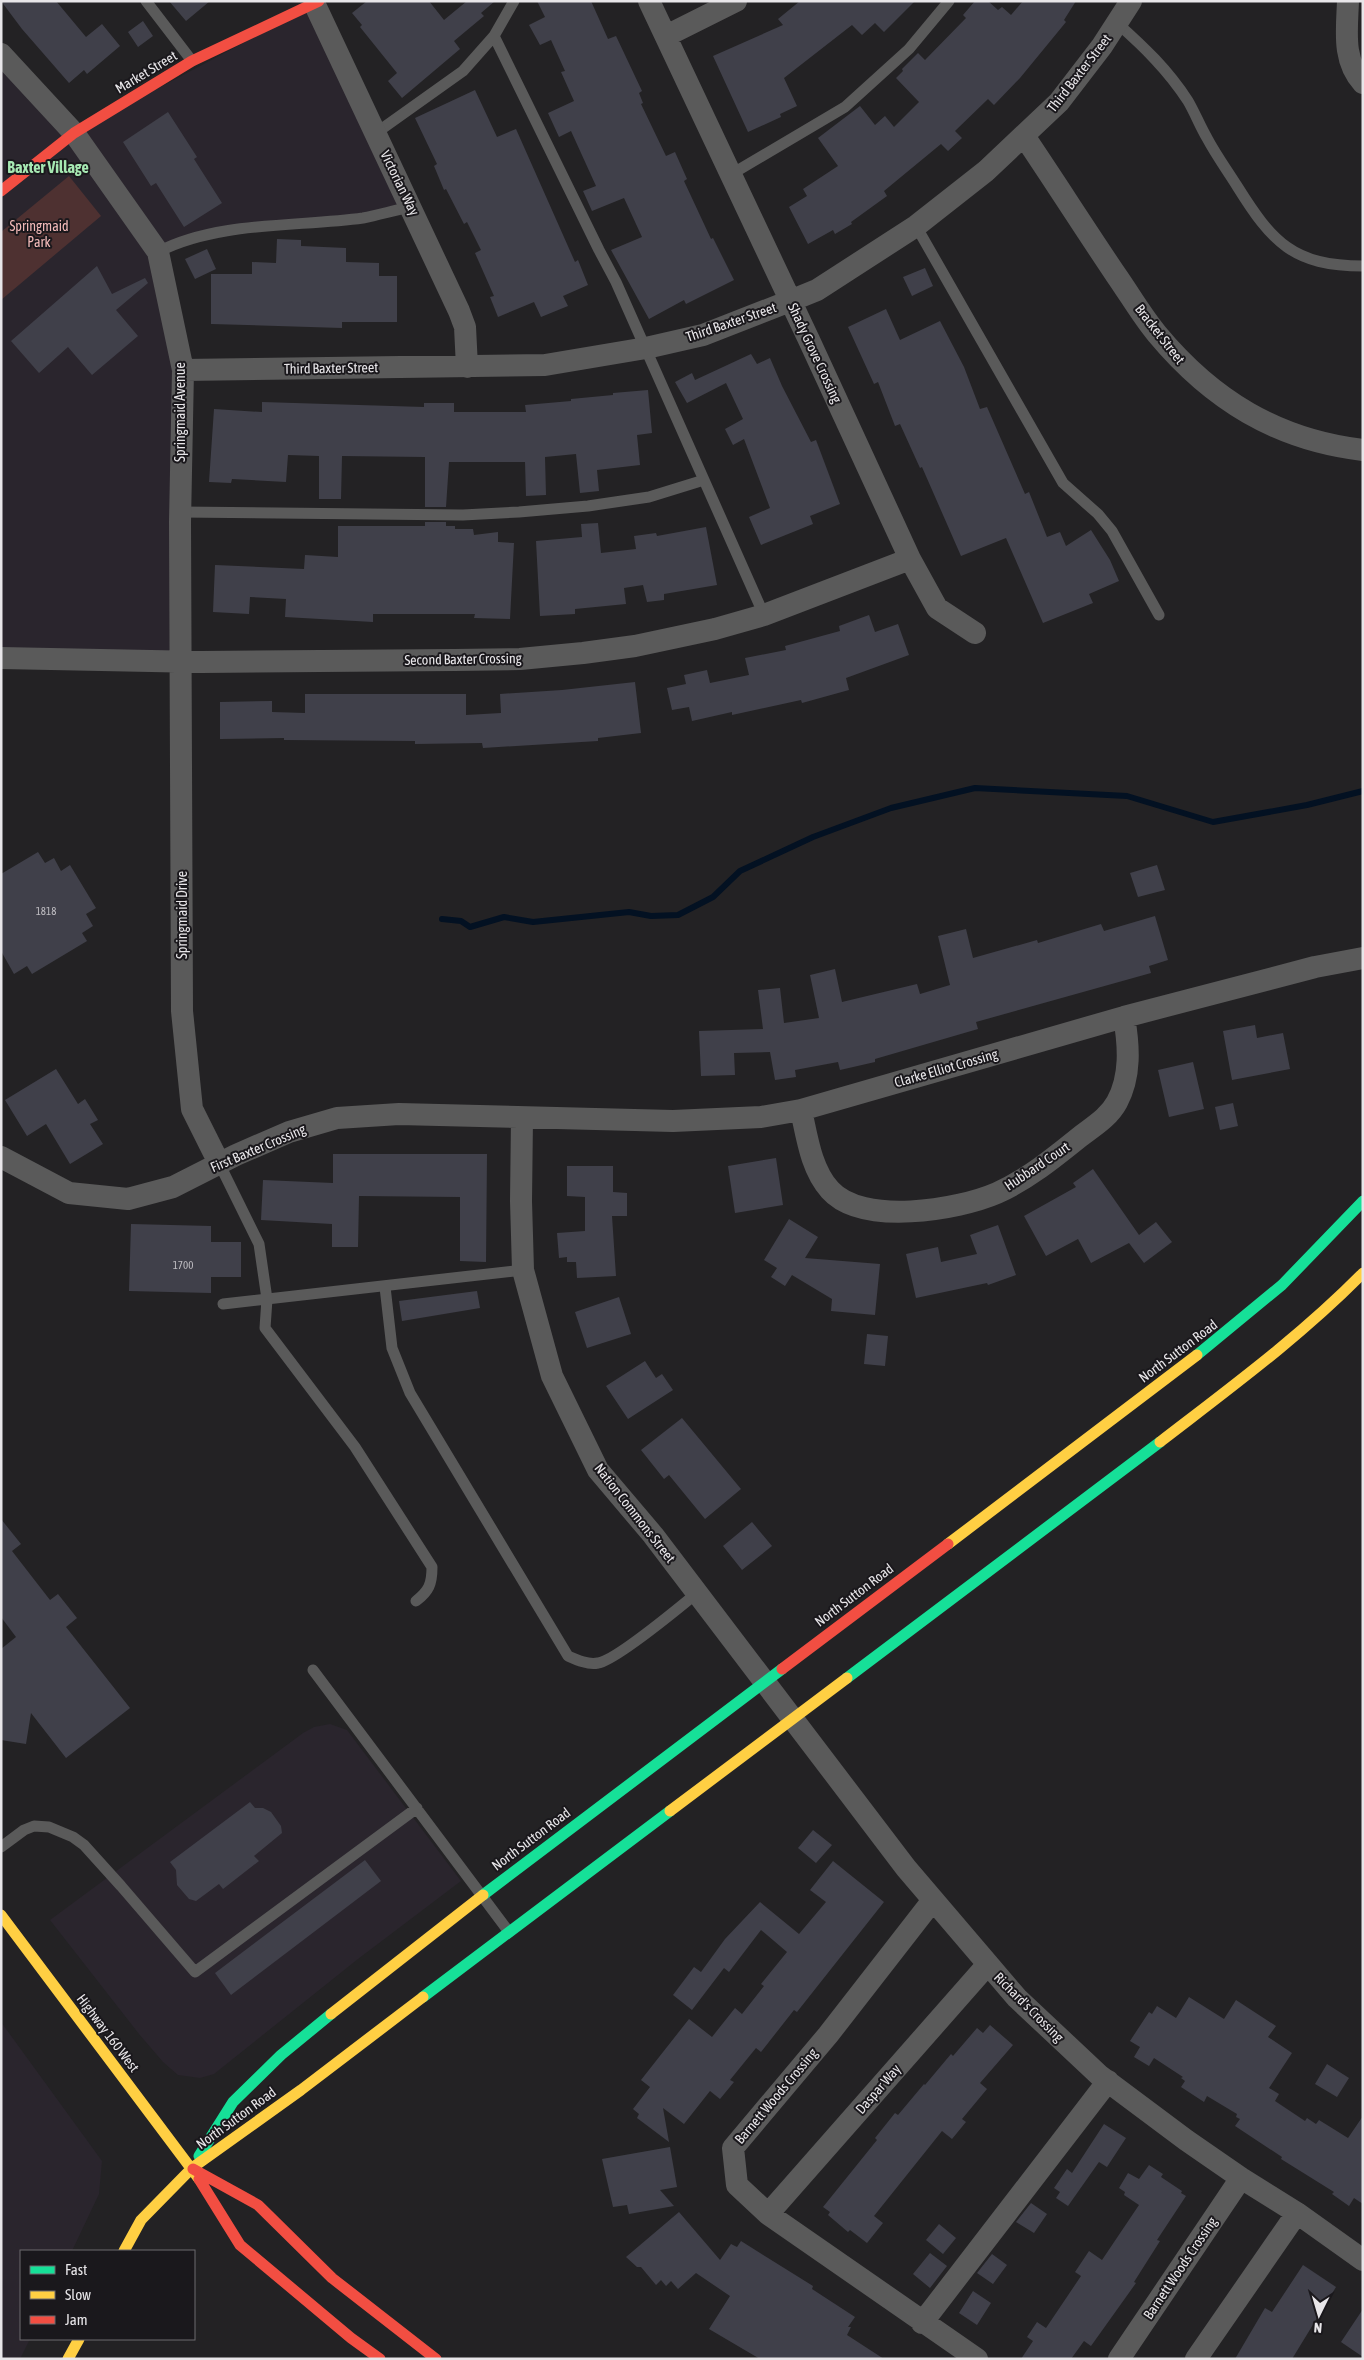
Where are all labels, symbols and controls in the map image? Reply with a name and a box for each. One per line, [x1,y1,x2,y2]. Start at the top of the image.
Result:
street label: Third Baxter Street [1044,31,1114,115]
street label: Market Street [112,47,180,97]
street label: Victorian Way [377,148,423,218]
district label: Baxter Village [7,158,89,176]
park label: Springmaid Park [9,218,69,250]
street label: Third Baxter Street [684,299,778,345]
street label: Shady Grove Crossing [785,301,845,405]
street label: Bracket Street [1132,301,1188,367]
street label: Third Baxter Street [284,359,378,377]
street label: Springmaid Avenue [172,362,188,462]
street label: Second Baxter Crossing [404,650,522,668]
street label: Springmaid Drive [174,871,190,959]
house number: 1818 [36,905,56,917]
street label: Clarke Elliot Crossing [892,1046,1000,1090]
street label: First Baxter Crossing [208,1121,308,1175]
street label: Hubbard Court [1001,1138,1073,1194]
house number: 1700 [173,1259,193,1271]
street label: North Sutton Road [1136,1316,1220,1386]
street label: Nation Commons Street [591,1460,679,1566]
street label: North Sutton Road [812,1560,896,1630]
street label: North Sutton Road [489,1804,573,1874]
street label: Richard's Crossing [991,1969,1067,2045]
street label: Highway 160 West [74,1991,142,2075]
street label: Barnett Woods Crossing [731,2045,821,2147]
street label: Daspar Way [852,2061,904,2117]
street label: North Sutton Road [193,2084,279,2152]
street label: Barnett Woods Crossing [1140,2214,1220,2322]
legend [20,2250,195,2340]
text: Fast [65,2261,87,2278]
text: Slow [65,2286,91,2303]
north arrow [1294,2290,1344,2340]
text: Jam [65,2311,88,2328]
text: N [1313,2320,1323,2336]

